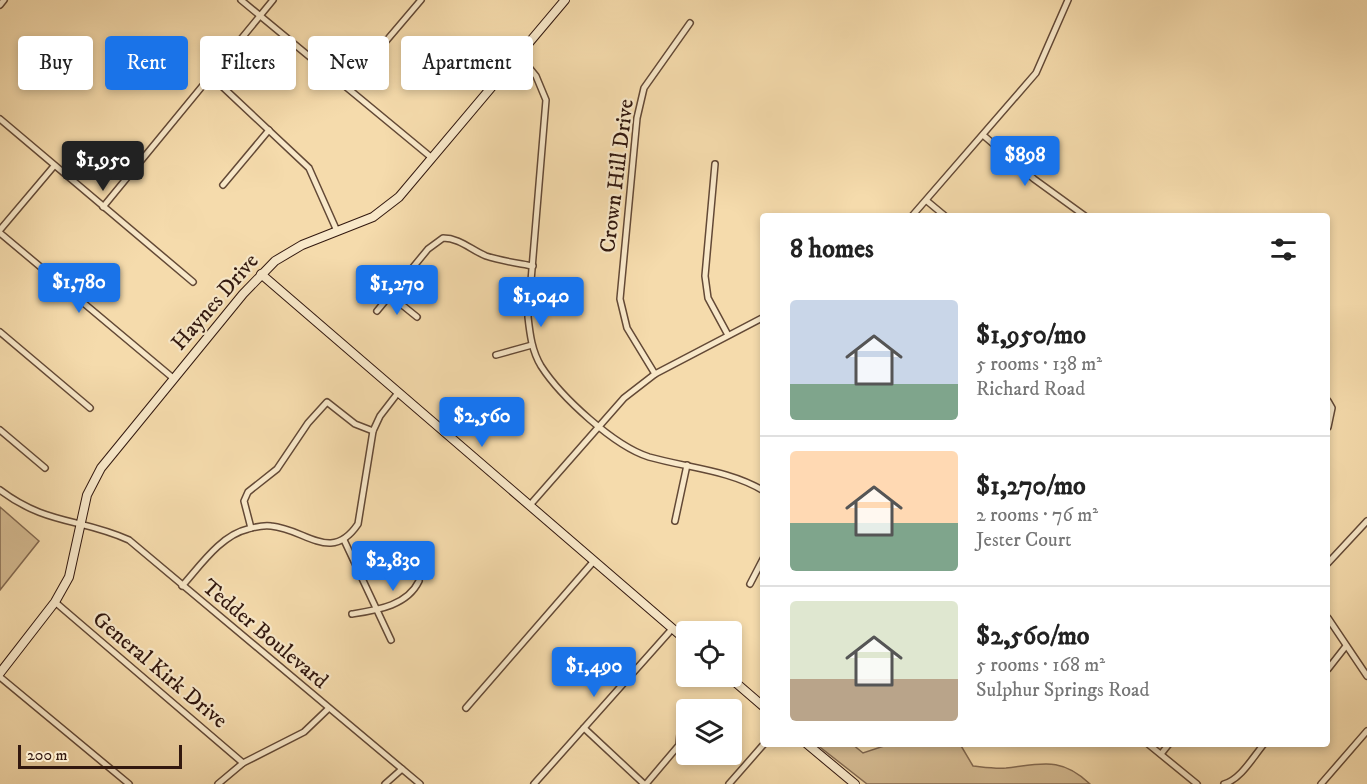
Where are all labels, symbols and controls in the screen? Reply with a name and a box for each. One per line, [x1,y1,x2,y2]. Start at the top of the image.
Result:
chip: Buy [18,36,93,90]
chip: Rent [105,36,188,90]
chip: Filters [200,36,296,90]
chip: New [308,36,389,90]
chip: Apartment [401,36,533,90]
street label: Crown Hill Drive [594,98,640,254]
pin: $898 [989,136,1061,187]
pin: $1,950 [54,141,152,192]
text: $898 [1005,143,1045,168]
text: $1,950 [76,148,130,173]
text: 8 homes [790,233,874,266]
icon: filters [1267,233,1300,266]
street label: Haynes Drive [166,248,264,356]
pin: $1,780 [30,263,128,314]
pin: $1,270 [348,265,446,316]
text: $1,780 [52,270,106,295]
text: $1,270 [370,272,424,297]
pin: $1,040 [492,277,590,328]
text: $1,040 [513,284,569,309]
text: $1,950/mo [976,319,1086,352]
icon: home [838,324,910,396]
text: 5 rooms · 138 m² [976,352,1102,377]
text: Richard Road [976,377,1085,402]
pin: $2,560 [433,397,531,448]
text: $2,560 [453,404,511,429]
text: $1,270/mo [976,470,1086,503]
icon: home [838,475,910,547]
text: 2 rooms · 76 m² [976,503,1098,528]
text: Jester Court [976,528,1072,553]
pin: $2,830 [344,541,442,592]
text: $2,830 [366,548,420,573]
street label: Tedder Boulevard [196,573,334,695]
street label: General Kirk Drive [87,606,233,734]
text: $2,560/mo [976,620,1089,653]
map controls [676,621,742,765]
button: locate [676,621,742,687]
icon: home [838,625,910,697]
pin: $1,490 [545,647,643,698]
text: 5 rooms · 168 m² [976,653,1105,678]
text: $1,490 [566,654,622,679]
text: Sulphur Springs Road [976,678,1149,703]
button: layers [676,699,742,765]
scale bar [18,742,182,770]
text: 200 m [27,745,68,765]

